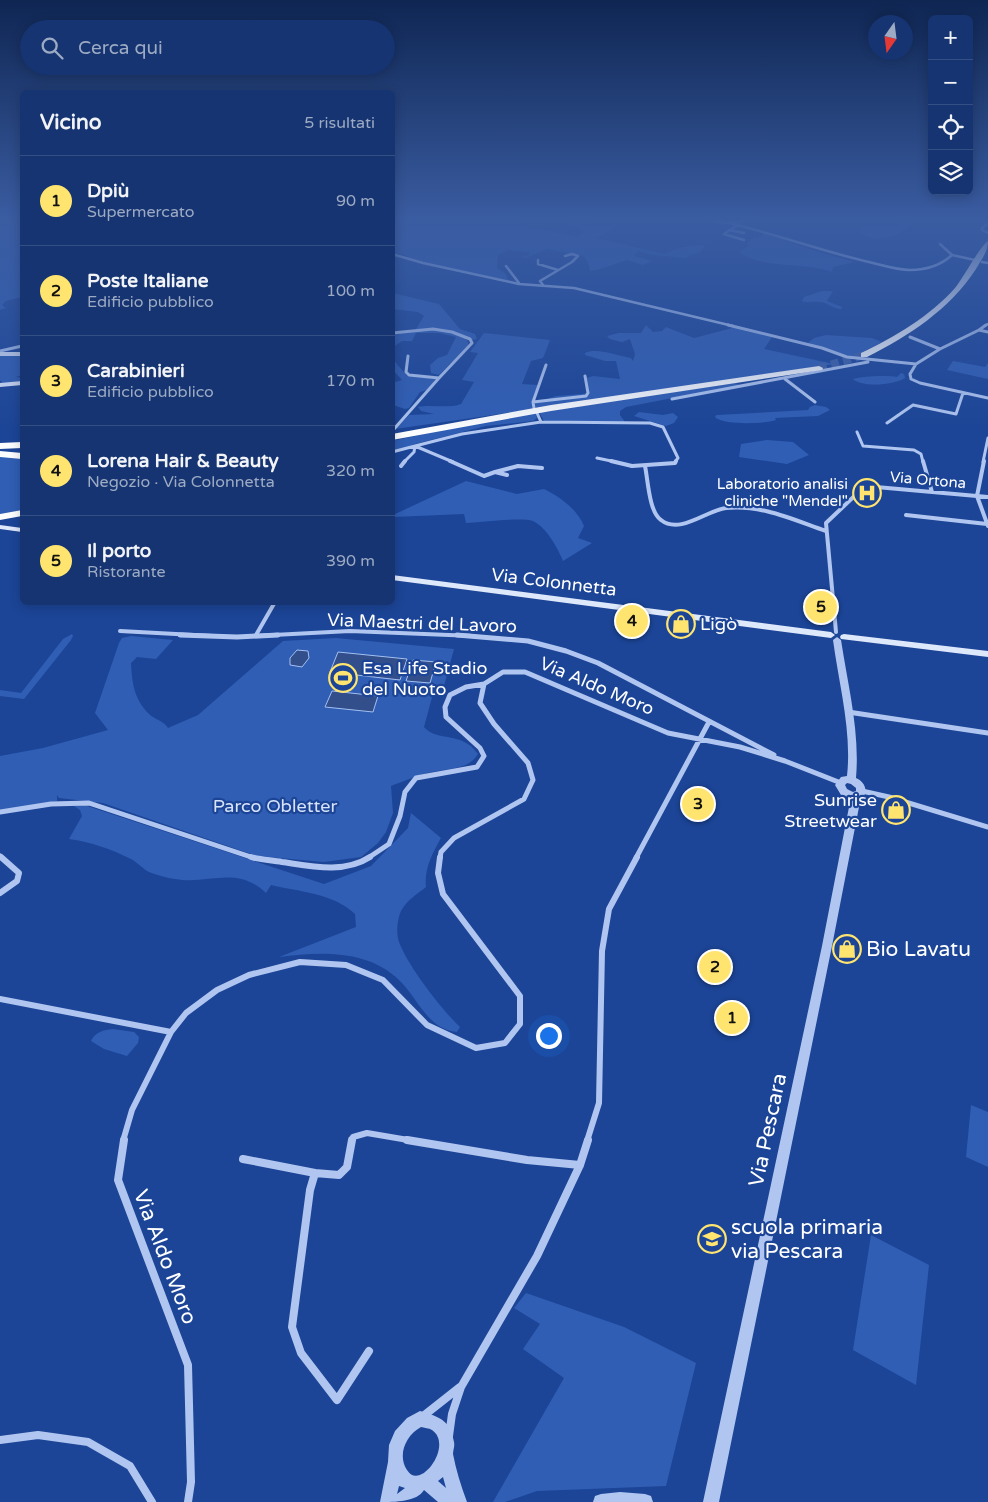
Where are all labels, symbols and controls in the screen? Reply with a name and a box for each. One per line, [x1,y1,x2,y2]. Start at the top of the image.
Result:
north arrow [868,15,913,60]
map controls [928,15,973,195]
button: + [928,15,973,60]
search box [20,20,395,75]
icon: search [38,34,66,62]
text: Cerca qui [78,37,163,59]
button: − [928,60,973,105]
button: locate [928,105,973,150]
text: Vicino [40,110,102,135]
text: 5 risultati [304,113,375,133]
button: layers [928,150,973,195]
text: Dpiù [87,180,129,202]
text: 1 [51,191,61,211]
text: 90 m [336,191,375,211]
text: Supermercato [87,202,194,222]
text: Poste Italiane [87,270,209,292]
text: 2 [51,281,61,301]
text: 100 m [326,281,375,301]
text: Edificio pubblico [87,292,214,312]
text: Carabinieri [87,360,185,382]
text: 3 [51,371,61,391]
text: 170 m [326,371,375,391]
text: Edificio pubblico [87,382,214,402]
text: Lorena Hair & Beauty [87,450,279,472]
text: 4 [51,461,61,481]
text: 320 m [326,461,375,481]
street label: Via Ortona [889,468,967,492]
text: Negozio · Via Colonnetta [87,472,275,492]
place label: Laboratorio analisi cliniche "Mendel" [717,475,848,510]
hospital icon: Laboratorio analisi cliniche "Mendel" [852,478,882,508]
text: Il porto [87,540,151,562]
text: 5 [51,551,61,571]
text: 390 m [326,551,375,571]
text: Ristorante [87,562,165,582]
street label: Via Colonnetta [490,563,618,601]
pin: 5 [805,588,837,626]
pin: 4 [616,602,648,640]
street label: Via Maestri del Lavoro [327,609,517,637]
shop icon: Ligò [666,609,696,639]
place label: Ligò [700,613,737,635]
street label: Via Aldo Moro [537,652,658,720]
place label: Esa Life Stadio del Nuoto [362,657,487,700]
sports icon: Esa Life Stadio del Nuoto [328,663,358,693]
pin: 3 [682,785,714,823]
place label: Sunrise Streetwear [784,789,877,832]
park label: Parco Obletter [213,795,337,817]
shop icon: Sunrise Streetwear [881,795,911,825]
shop icon: Bio Lavatu [832,934,862,964]
place label: Bio Lavatu [866,937,971,962]
pin: 2 [699,948,731,986]
pin: 1 [716,999,748,1037]
your location [536,1023,562,1049]
street label: Via Pescara [744,1071,792,1189]
street label: Via Aldo Moro [128,1186,202,1328]
place label: scuola primaria via Pescara [731,1215,883,1264]
school or university icon: scuola primaria via Pescara [697,1224,727,1254]

